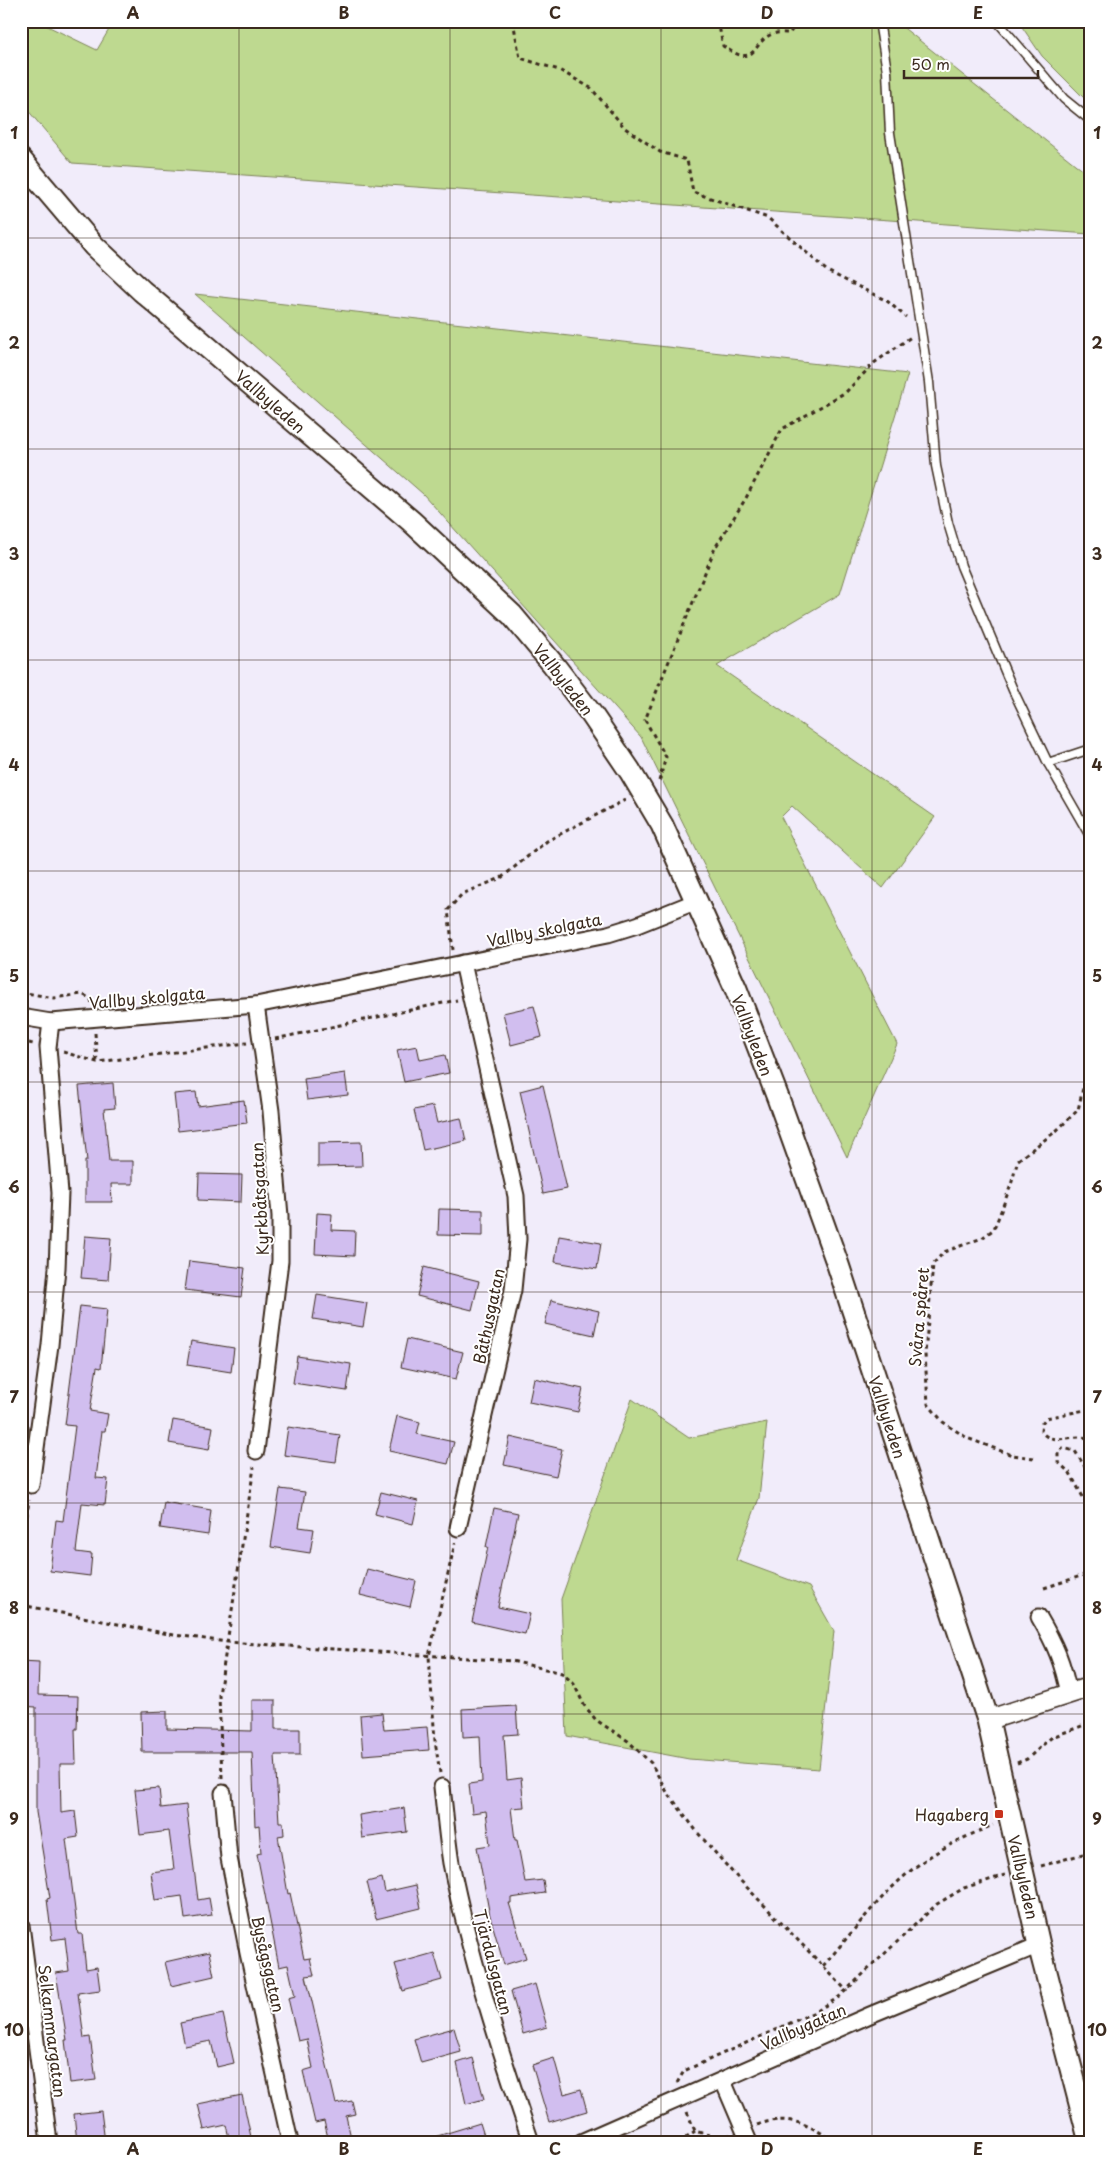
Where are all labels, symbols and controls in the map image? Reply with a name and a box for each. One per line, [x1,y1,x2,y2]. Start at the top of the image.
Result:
text: A [127,0,140,24]
text: B [339,0,350,24]
text: C [549,0,561,24]
text: D [761,0,773,24]
text: E [973,0,983,24]
scale bar [904,48,1037,80]
text: 50 m [911,52,950,75]
text: 1 [10,120,18,144]
text: 1 [1093,120,1101,144]
text: 2 [8,330,20,354]
text: 2 [1091,330,1103,354]
street label: Vallbyleden [231,364,311,438]
text: 3 [9,541,19,565]
text: 3 [1092,541,1102,565]
street label: Vallbyleden [528,638,600,720]
text: 4 [9,752,20,776]
text: 4 [1092,752,1103,776]
street label: Vallby skolgata [485,906,603,952]
text: 5 [9,963,19,987]
text: 5 [1092,963,1102,987]
street label: Vallby skolgata [88,980,206,1014]
street label: Vallbyleden [726,991,780,1079]
street label: Kyrkbåtsgatan [244,1142,274,1256]
text: 6 [8,1174,20,1198]
text: 6 [1091,1174,1103,1198]
street label: Båthusgatan [466,1266,510,1366]
street label: Svåra spåret [902,1266,934,1368]
street label: Vallbyleden [863,1372,913,1462]
text: 7 [9,1384,19,1408]
text: 7 [1092,1384,1102,1408]
text: 8 [9,1595,19,1619]
text: 8 [1092,1595,1102,1619]
place label: Hagaberg [915,1802,989,1826]
text: 9 [9,1806,19,1830]
text: 9 [1092,1806,1102,1830]
marker: Hagaberg [993,1808,1005,1820]
street label: Vallbyleden [1003,1832,1045,1922]
street label: Tjärdalsgatan [468,1906,520,2018]
street label: Bysågsgatan [246,1913,292,2015]
street label: Selkammargatan [33,1963,73,2099]
street label: Vallbygatan [756,1996,850,2056]
text: 10 [4,2017,24,2041]
text: 10 [1087,2017,1107,2041]
text: A [127,2136,140,2160]
text: B [339,2136,350,2160]
text: C [549,2136,561,2160]
text: D [761,2136,773,2160]
text: E [973,2136,983,2160]

